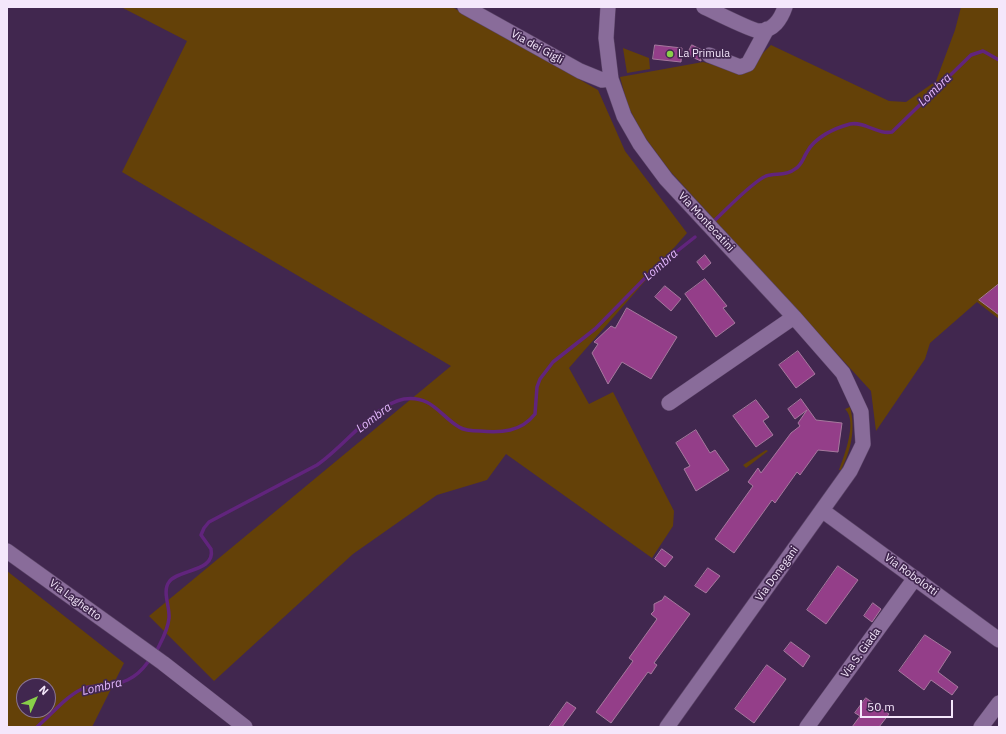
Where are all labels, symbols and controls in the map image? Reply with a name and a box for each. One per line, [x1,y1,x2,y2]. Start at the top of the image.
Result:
street label: Via dei Gigli [509,27,565,67]
place label: La Primula [678,47,730,61]
marker: La Primula [665,49,675,59]
water label: Lombra [915,71,955,109]
street label: Via Montecatini [675,190,737,254]
water label: Lombra [641,246,681,284]
water label: Lombra [353,400,395,436]
street label: Via Donegani [753,544,801,604]
street label: Via Robolotti [882,551,940,599]
street label: Via Laghetto [46,577,104,623]
street label: Via S. Giada [838,625,884,681]
water label: Lombra [81,675,123,699]
north arrow [16,678,56,718]
text: N [36,682,52,698]
scale bar [862,692,955,718]
text: 50 m [867,699,895,714]

